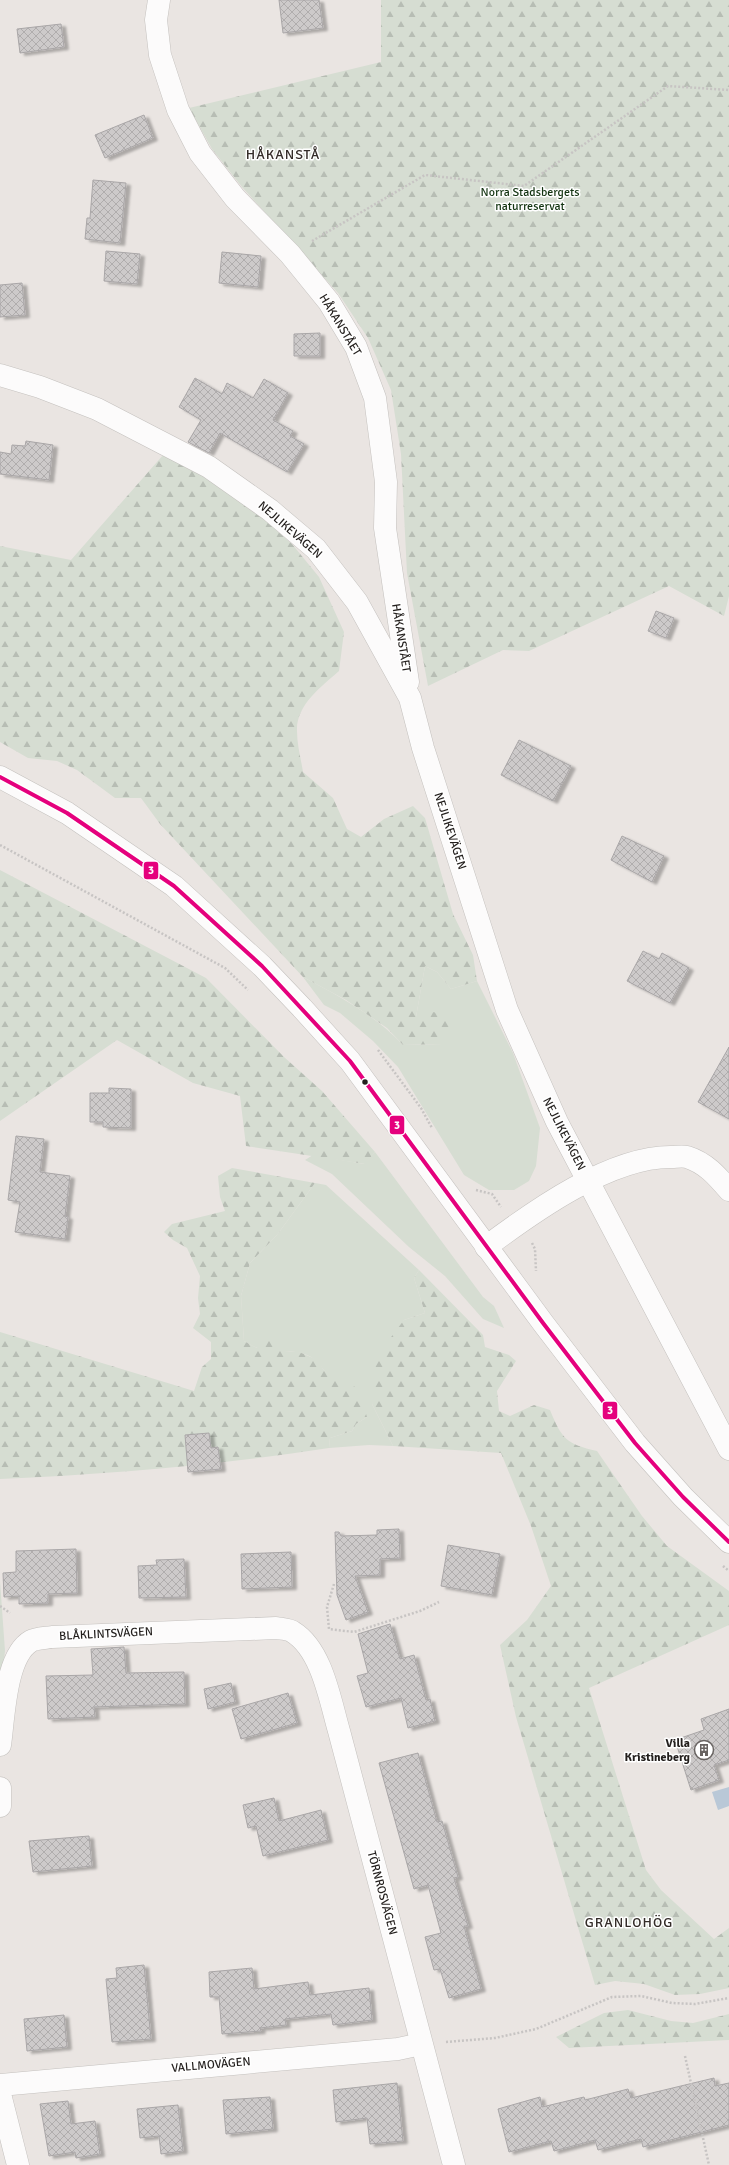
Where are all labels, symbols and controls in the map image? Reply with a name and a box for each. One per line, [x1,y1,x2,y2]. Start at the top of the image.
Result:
district label: HÅKANSTÅ [246,146,320,163]
park label: Norra Stadsbergets naturreservat [481,185,579,214]
street label: HÅKANSTÅET [316,291,364,359]
street label: NEJLIKEVÄGEN [255,498,325,562]
street label: HÅKANSTÅET [388,602,414,674]
street label: NEJLIKEVÄGEN [430,791,470,871]
line badge: 3 [143,861,159,880]
text: 3 [148,864,154,877]
unlabelled marker [360,1077,370,1087]
street label: NEJLIKEVÄGEN [539,1095,589,1173]
line badge: 3 [389,1115,405,1135]
text: 3 [394,1119,400,1132]
line badge: 3 [602,1401,618,1420]
text: 3 [607,1404,613,1417]
street label: BLÅKLINTSVÄGEN [59,1624,153,1644]
place label: Villa Kristineberg [625,1736,691,1765]
building icon: Villa Kristineberg [693,1739,715,1761]
street label: TÖRNROSVÄGEN [364,1849,400,1937]
district label: GRANLOHÖG [585,1914,673,1931]
street label: VALLMOVÄGEN [171,2054,251,2076]

